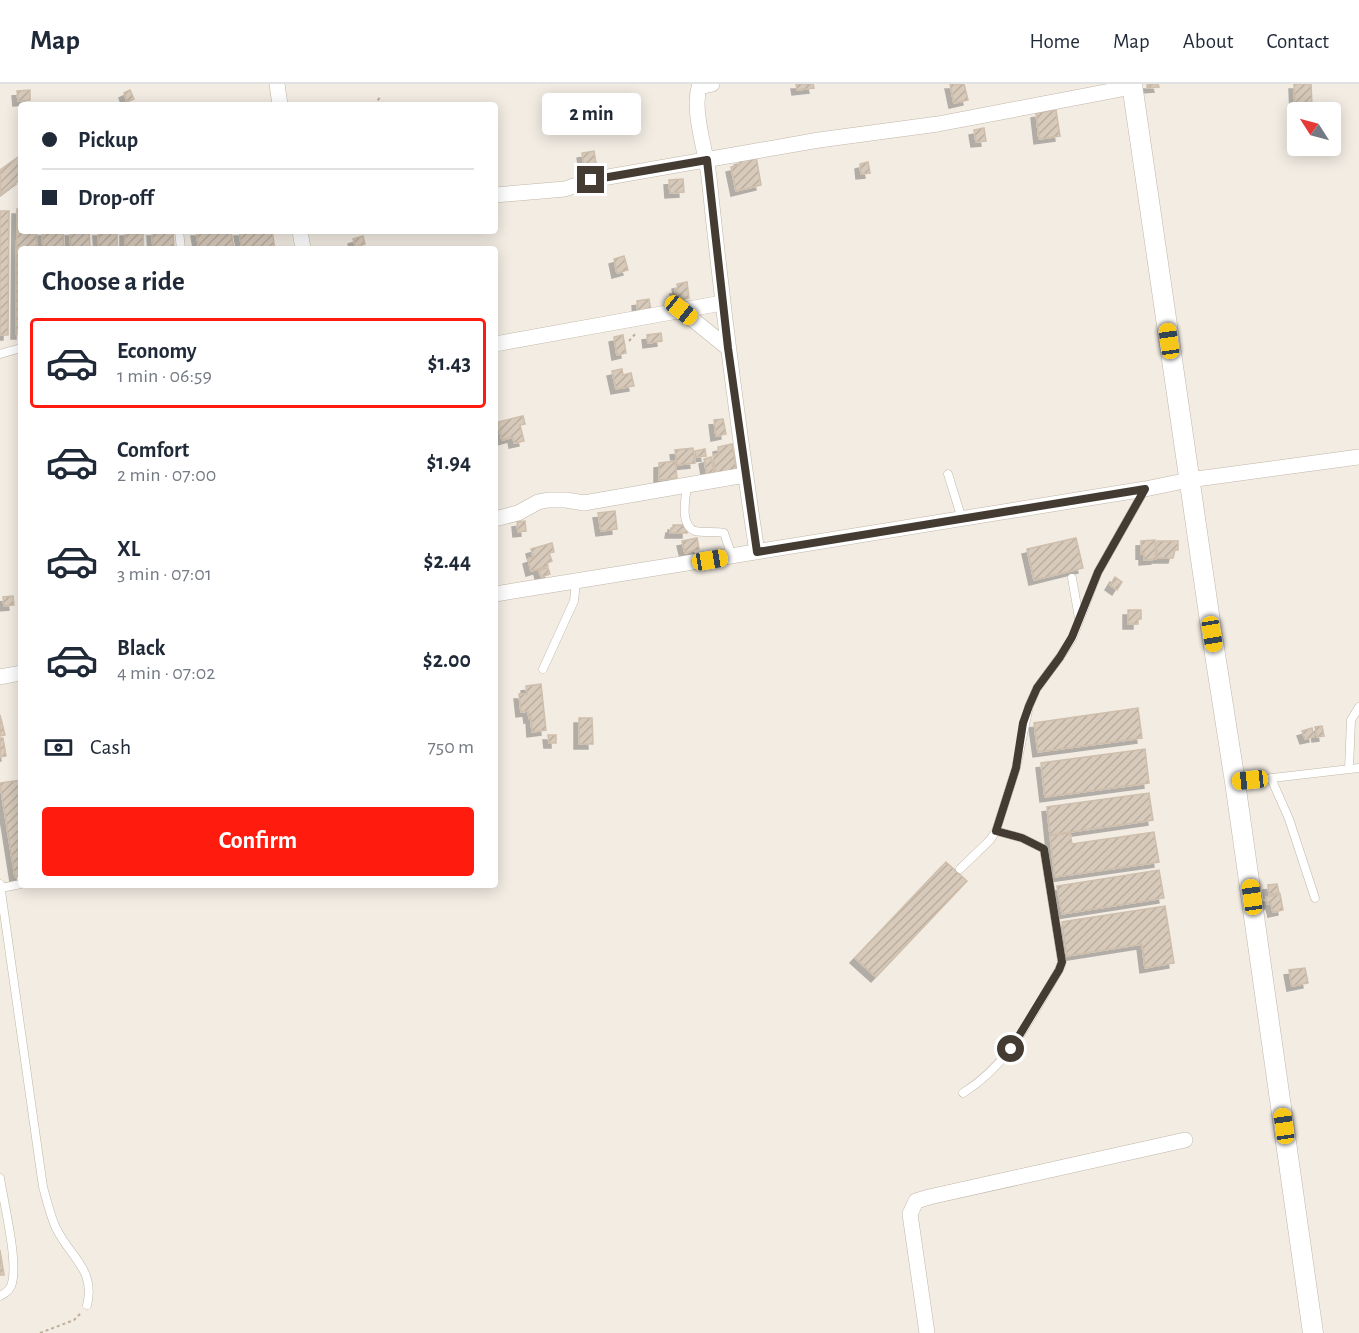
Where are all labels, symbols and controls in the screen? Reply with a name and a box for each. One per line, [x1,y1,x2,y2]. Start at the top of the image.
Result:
text: Map [30,27,80,55]
text: Home [1029,31,1080,52]
text: Map [1113,31,1150,52]
text: About [1183,31,1233,52]
text: Contact [1266,31,1329,52]
callout: 2 min [542,93,640,135]
north arrow [1287,102,1341,156]
map controls [1287,102,1341,156]
text: 2 min [569,104,614,124]
text: Pickup [78,129,138,151]
route end [577,166,604,193]
text: Drop-off [78,187,154,209]
text: Choose a ride [42,268,185,295]
car [661,292,701,328]
car [1158,322,1180,360]
icon: car [45,336,99,390]
text: Economy [117,340,197,362]
text: $1.43 [428,352,471,374]
text: 1 min · 06:59 [117,366,212,386]
icon: car [45,435,99,489]
text: Comfort [117,439,189,461]
text: $1.94 [426,451,471,473]
text: 2 min · 07:00 [117,465,216,485]
icon: car [45,534,99,588]
text: XL [117,538,140,560]
car [691,548,729,572]
text: $2.44 [424,550,471,572]
text: 3 min · 07:01 [117,564,212,584]
car [1200,615,1224,653]
icon: car [45,633,99,687]
text: Black [117,637,165,659]
text: $2.00 [423,649,471,671]
text: 4 min · 07:02 [117,663,215,683]
icon: cash [42,731,75,764]
text: Cash [90,736,131,758]
text: 750 m [427,737,474,757]
car [1231,769,1269,791]
button: Confirm [42,807,474,876]
car [1241,878,1263,916]
route start [997,1035,1024,1062]
car [1273,1107,1295,1145]

